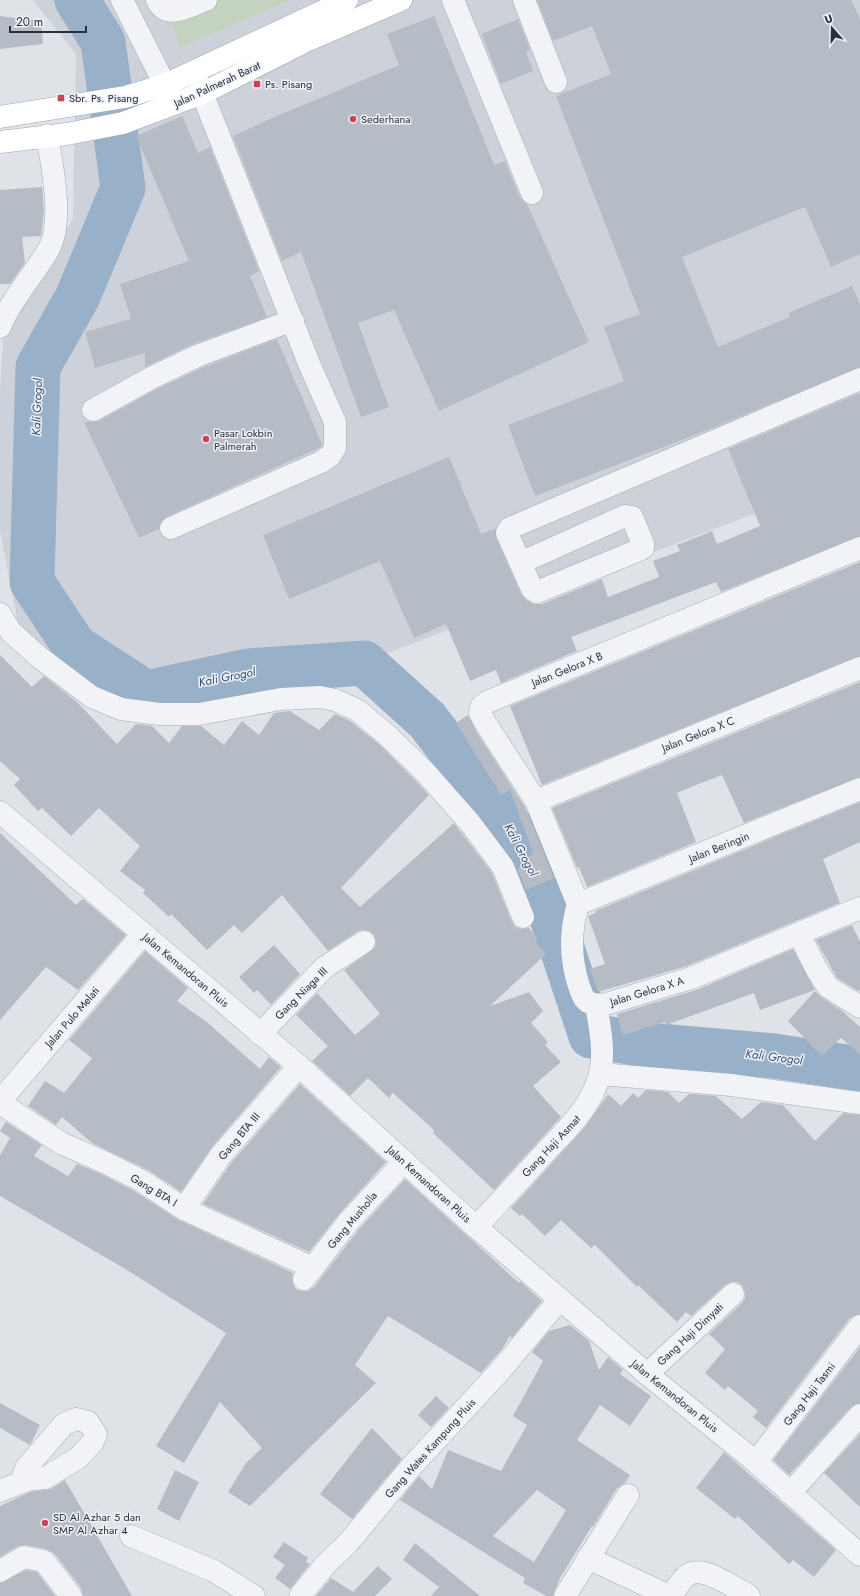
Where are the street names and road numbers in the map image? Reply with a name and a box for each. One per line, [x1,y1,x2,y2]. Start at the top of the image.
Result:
street label: Jalan Palmerah Barat [169,57,263,112]
street label: Jalan Gelora X B [527,647,605,691]
street label: Jalan Gelora X C [658,712,737,757]
street label: Jalan Beringin [685,828,752,867]
street label: Jalan Kemandoran Pluis [138,928,233,1011]
street label: Gang Niaga III [271,963,331,1023]
street label: Jalan Gelora X A [606,972,687,1010]
street label: Jalan Pulo Melati [40,983,103,1052]
street label: Gang BTA III [214,1109,264,1163]
street label: Gang Haji Asmat [518,1111,584,1181]
street label: Jalan Kemandoran Pluis [382,1141,475,1226]
street label: Gang BTA I [127,1170,181,1210]
street label: Gang Musholla [323,1188,381,1252]
street label: Gang Haji Dimyati [653,1299,727,1369]
street label: Jalan Kemandoran Pluis [626,1355,722,1437]
street label: Gang Haji Tasmi [779,1359,839,1429]
street label: Gang Wates Kampung Pluis [381,1394,480,1501]

